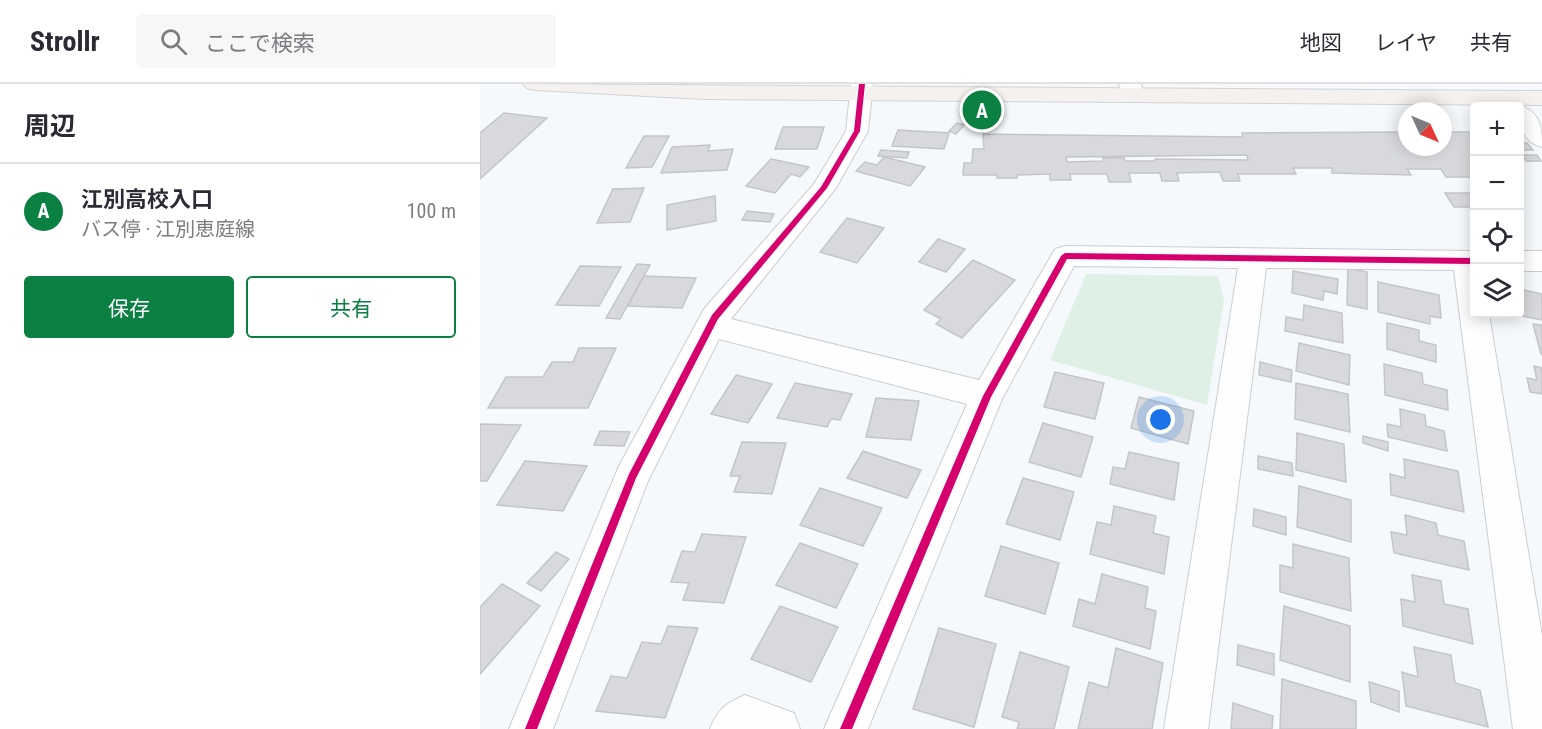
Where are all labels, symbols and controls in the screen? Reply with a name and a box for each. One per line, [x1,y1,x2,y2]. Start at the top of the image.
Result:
search box [136,14,556,68]
text: Strollr [30,25,100,58]
icon: search [157,25,190,58]
text: ここで検索 [205,31,315,56]
text: 地図 [1300,31,1342,55]
text: レイヤ [1375,31,1437,55]
text: 共有 [1470,31,1512,55]
pin: A [962,87,1002,132]
north arrow [1398,102,1452,156]
map controls [1470,102,1524,318]
button: + [1470,102,1524,156]
text: 周辺 [24,111,76,141]
button: − [1470,156,1524,210]
text: 江別高校入口 [81,187,213,212]
text: A [38,199,49,223]
text: 100 m [407,199,456,223]
button: locate [1470,210,1524,264]
text: バス停 · 江別恵庭線 [81,217,255,241]
button: layers [1470,264,1524,318]
button: 保存 [24,276,234,338]
button: 共有 [246,276,456,338]
your location [1146,405,1175,434]

